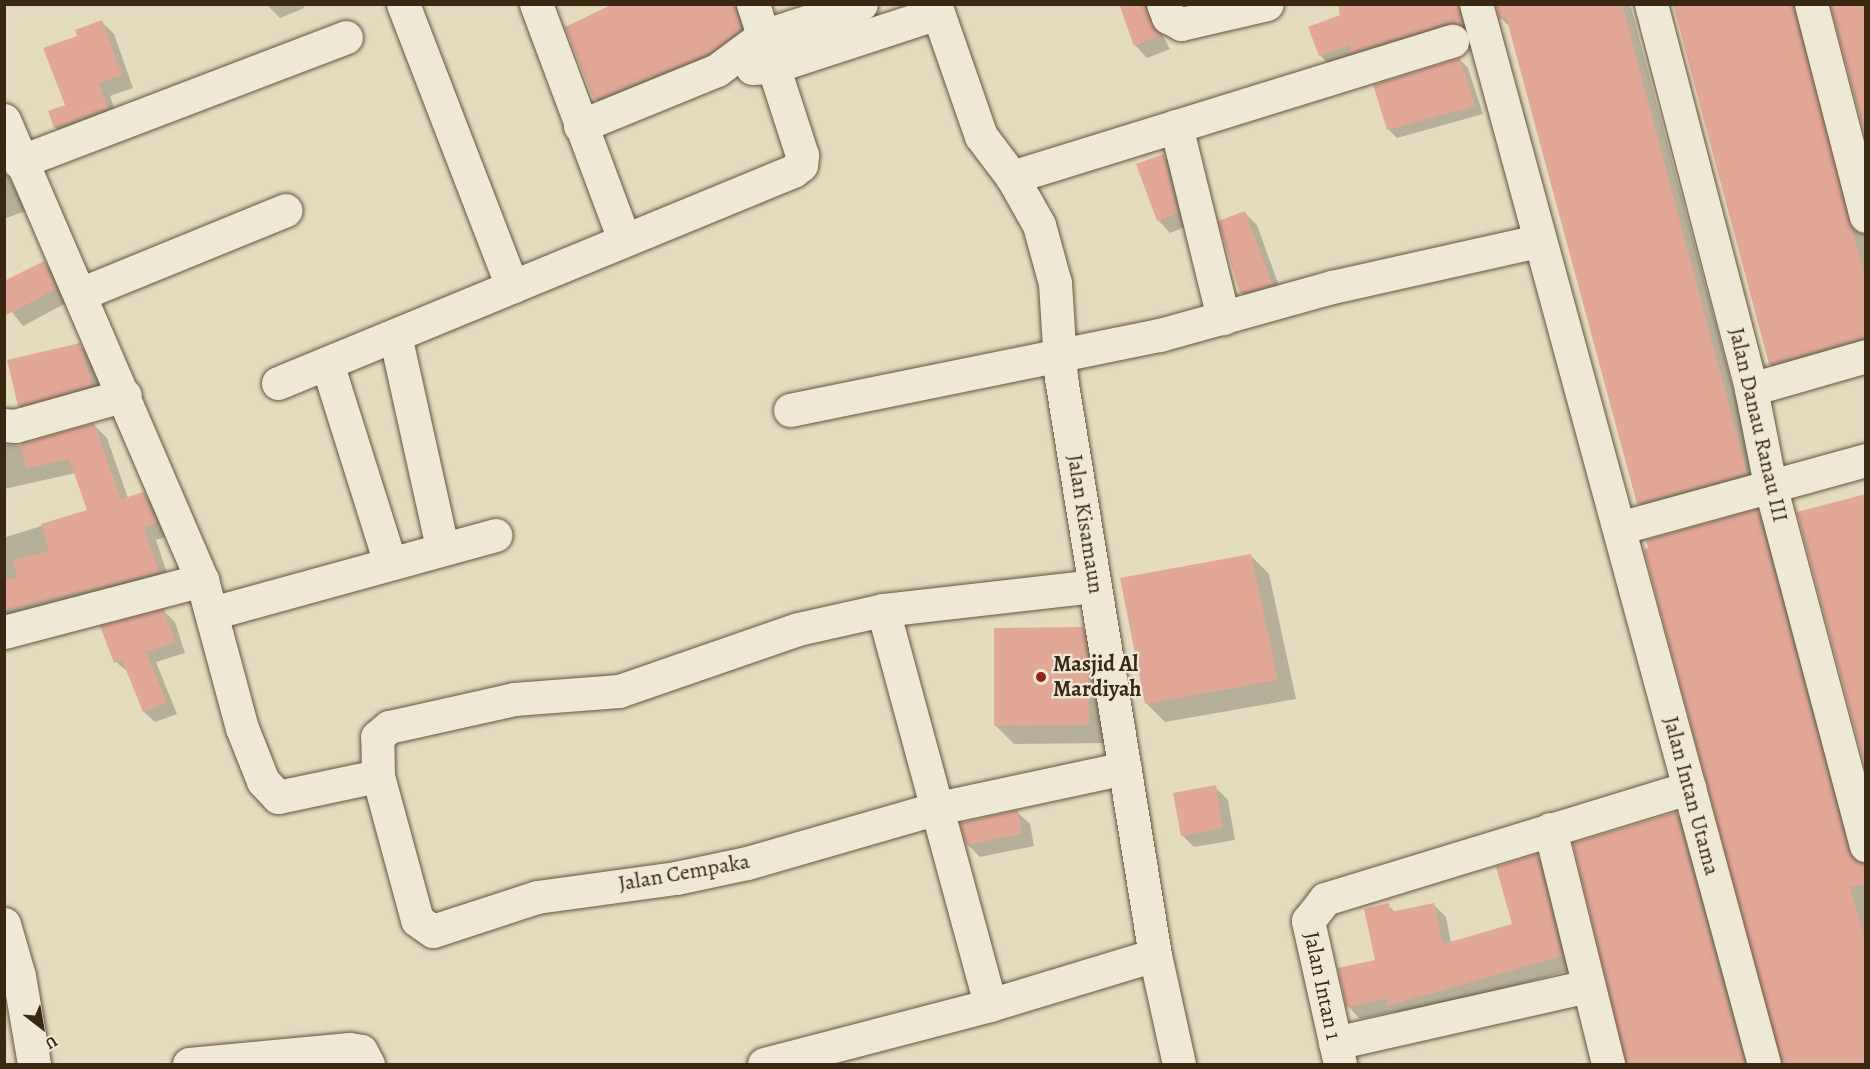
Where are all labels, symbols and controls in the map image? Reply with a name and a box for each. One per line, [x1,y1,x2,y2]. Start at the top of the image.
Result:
street label: Jalan Danau Ranau III [1723,325,1793,525]
street label: Jalan Kisamaun [1061,453,1109,595]
place label: Masjid Al Mardiyah [1053,651,1141,702]
marker: Masjid Al Mardiyah [1034,670,1048,684]
street label: Jalan Intan Utama [1657,714,1725,878]
street label: Jalan Cempaka [616,848,752,898]
street label: Jalan Intan 1 [1298,929,1346,1043]
north arrow [12,997,72,1057]
text: U [41,1030,61,1055]

